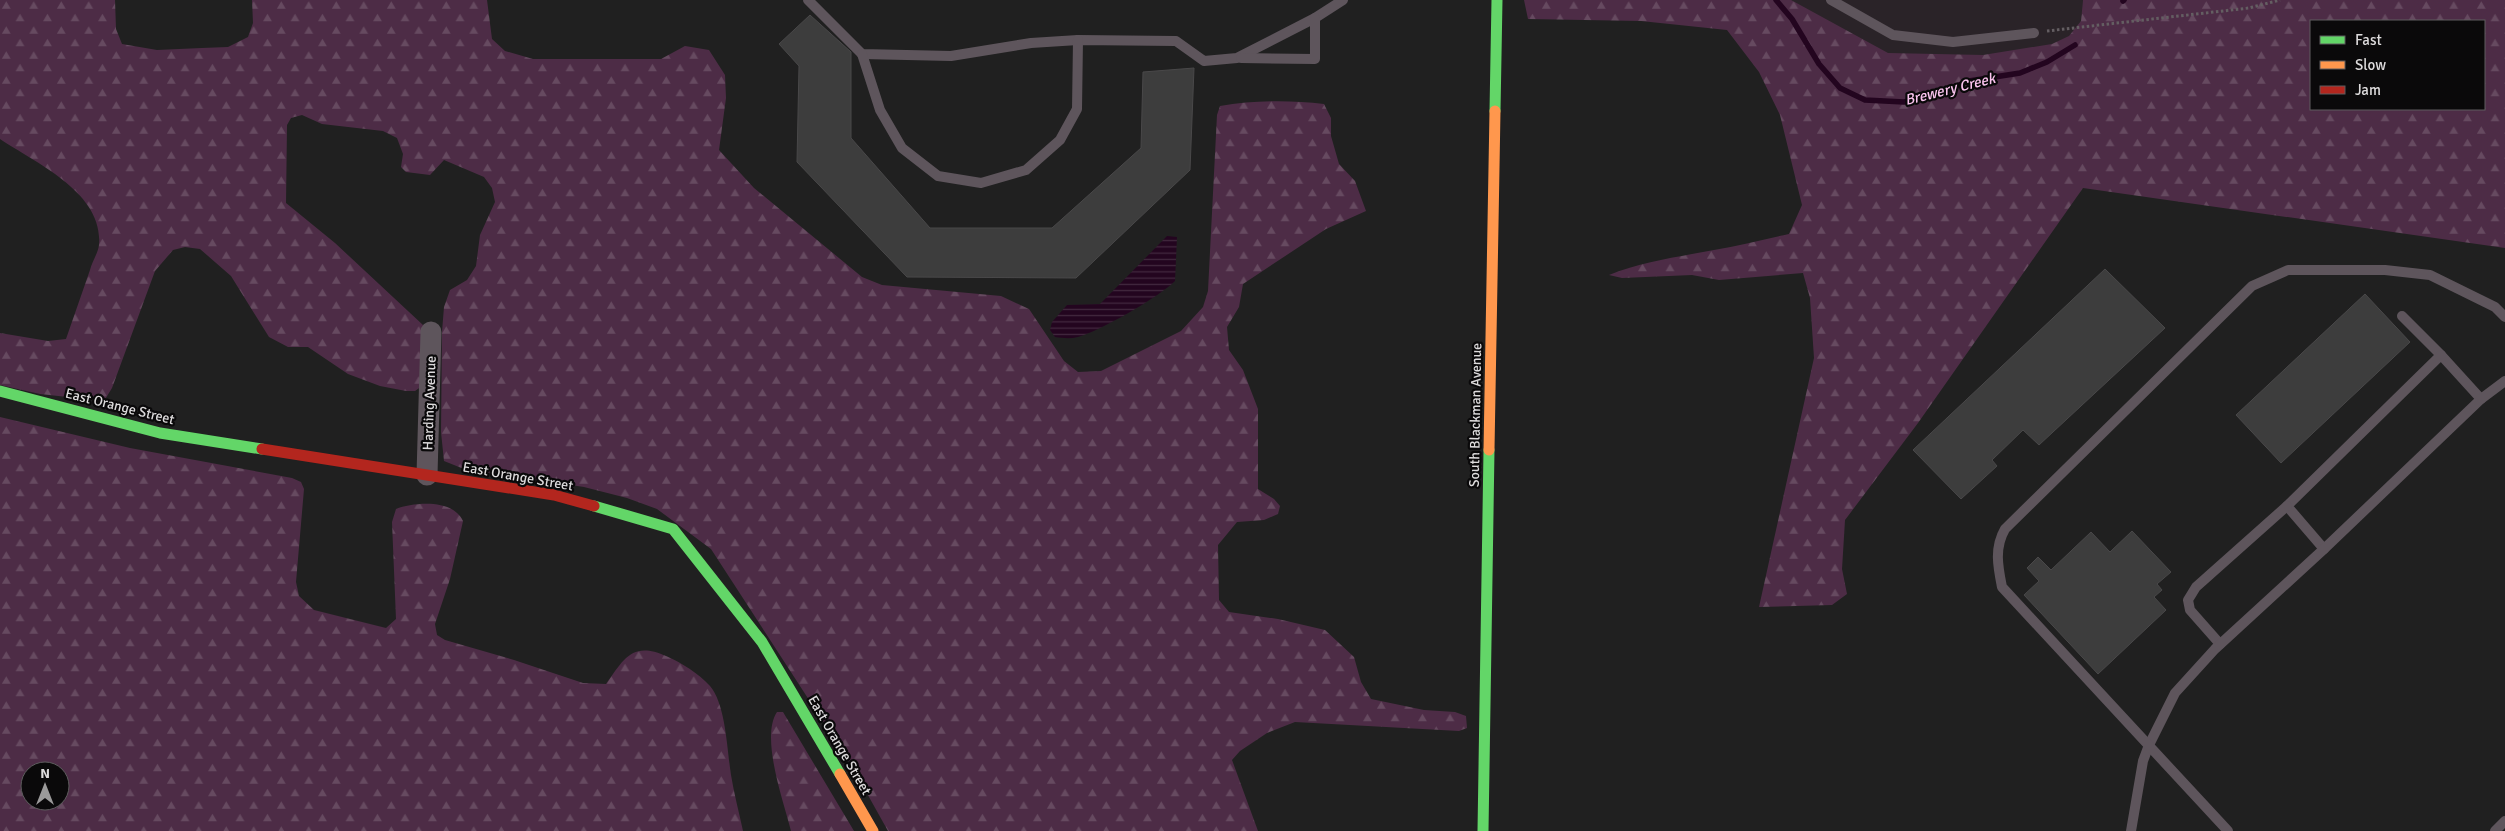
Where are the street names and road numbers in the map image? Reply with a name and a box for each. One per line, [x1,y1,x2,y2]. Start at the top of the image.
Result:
street label: South Blackman Avenue [1466,343,1485,487]
street label: Harding Avenue [419,355,440,451]
street label: East Orange Street [63,385,176,428]
street label: East Orange Street [461,458,575,495]
street label: East Orange Street [804,693,875,798]

